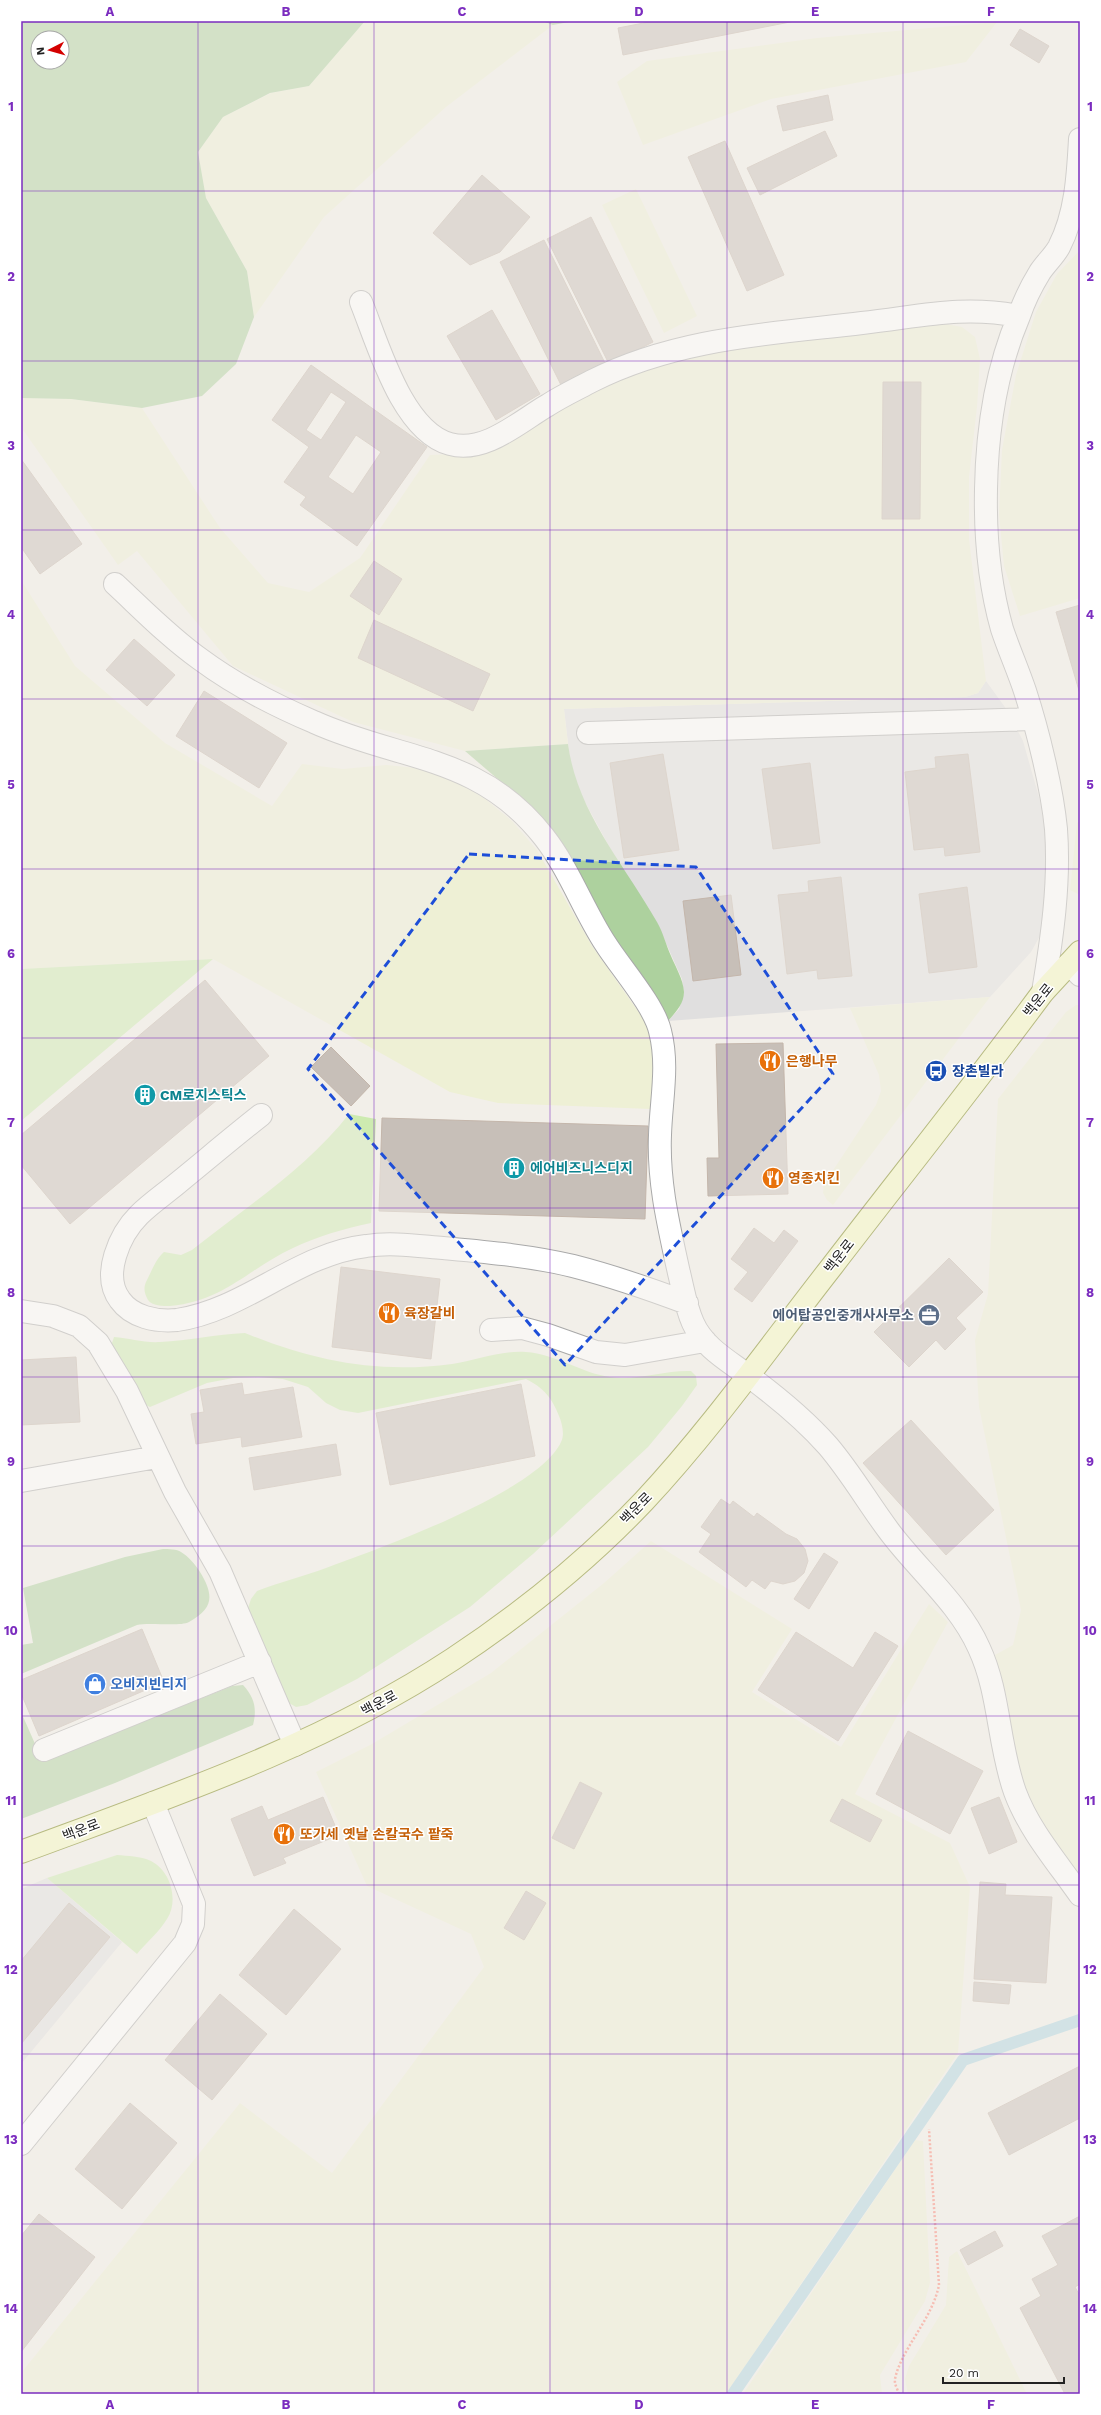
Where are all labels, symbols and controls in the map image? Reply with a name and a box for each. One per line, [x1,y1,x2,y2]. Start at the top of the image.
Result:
text: A [106,4,115,19]
text: B [282,4,291,19]
text: C [458,4,467,19]
text: D [634,4,644,19]
text: E [811,4,819,19]
text: F [987,4,995,19]
north arrow [30,30,70,70]
text: N [34,46,47,56]
text: 1 [8,99,14,114]
text: 1 [1087,99,1093,114]
text: 2 [7,269,15,284]
text: 2 [1086,269,1094,284]
text: 3 [7,438,15,453]
text: 3 [1086,438,1094,453]
text: 4 [7,607,16,622]
text: 4 [1086,607,1095,622]
text: 5 [7,777,15,792]
text: 5 [1086,777,1094,792]
text: 6 [7,946,15,961]
text: 6 [1086,946,1094,961]
street label: 백운로 [1020,980,1056,1020]
restaurant icon: 은행나무 [757,1048,783,1074]
place label: 은행나무 [786,1053,838,1069]
bus stop icon: 장촌빌라 [923,1058,949,1084]
place label: 장촌빌라 [952,1063,1004,1079]
building icon: CM로지스틱스 [132,1082,158,1108]
place label: CM로지스틱스 [160,1087,247,1103]
text: 7 [7,1115,15,1130]
text: 7 [1086,1115,1094,1130]
building icon: 에어비즈니스디지 [501,1155,527,1181]
place label: 에어비즈니스디지 [530,1160,633,1176]
restaurant icon: 영종치킨 [760,1165,786,1191]
place label: 영종치킨 [788,1170,840,1186]
street label: 백운로 [821,1236,857,1276]
text: 8 [7,1285,15,1300]
text: 8 [1086,1285,1094,1300]
restaurant icon: 육장갈비 [376,1300,402,1326]
office icon: 에어탑공인중개사사무소 [916,1302,942,1328]
place label: 육장갈비 [404,1305,456,1321]
place label: 에어탑공인중개사사무소 [772,1307,914,1323]
text: 9 [7,1454,15,1469]
text: 9 [1086,1454,1094,1469]
street label: 백운로 [617,1489,655,1527]
text: 10 [4,1623,18,1638]
text: 10 [1083,1623,1097,1638]
shop icon: 오비지빈티지 [82,1671,108,1697]
place label: 오비지빈티지 [110,1676,187,1692]
street label: 백운로 [358,1687,400,1719]
text: 11 [5,1793,17,1808]
text: 11 [1084,1793,1096,1808]
street label: 백운로 [60,1816,102,1844]
restaurant icon: 또가세 옛날 손칼국수 팥죽 [271,1821,297,1847]
place label: 또가세 옛날 손칼국수 팥죽 [300,1826,454,1842]
text: 12 [4,1962,18,1977]
text: 12 [1083,1962,1097,1977]
text: 13 [4,2132,18,2147]
text: 13 [1083,2132,1097,2147]
text: 14 [4,2301,19,2316]
text: 14 [1083,2301,1098,2316]
scale bar [943,2359,1064,2385]
text: 20 m [949,2366,979,2380]
text: A [106,2397,115,2412]
text: B [282,2397,291,2412]
text: C [458,2397,467,2412]
text: D [634,2397,644,2412]
text: E [811,2397,819,2412]
text: F [987,2397,995,2412]

